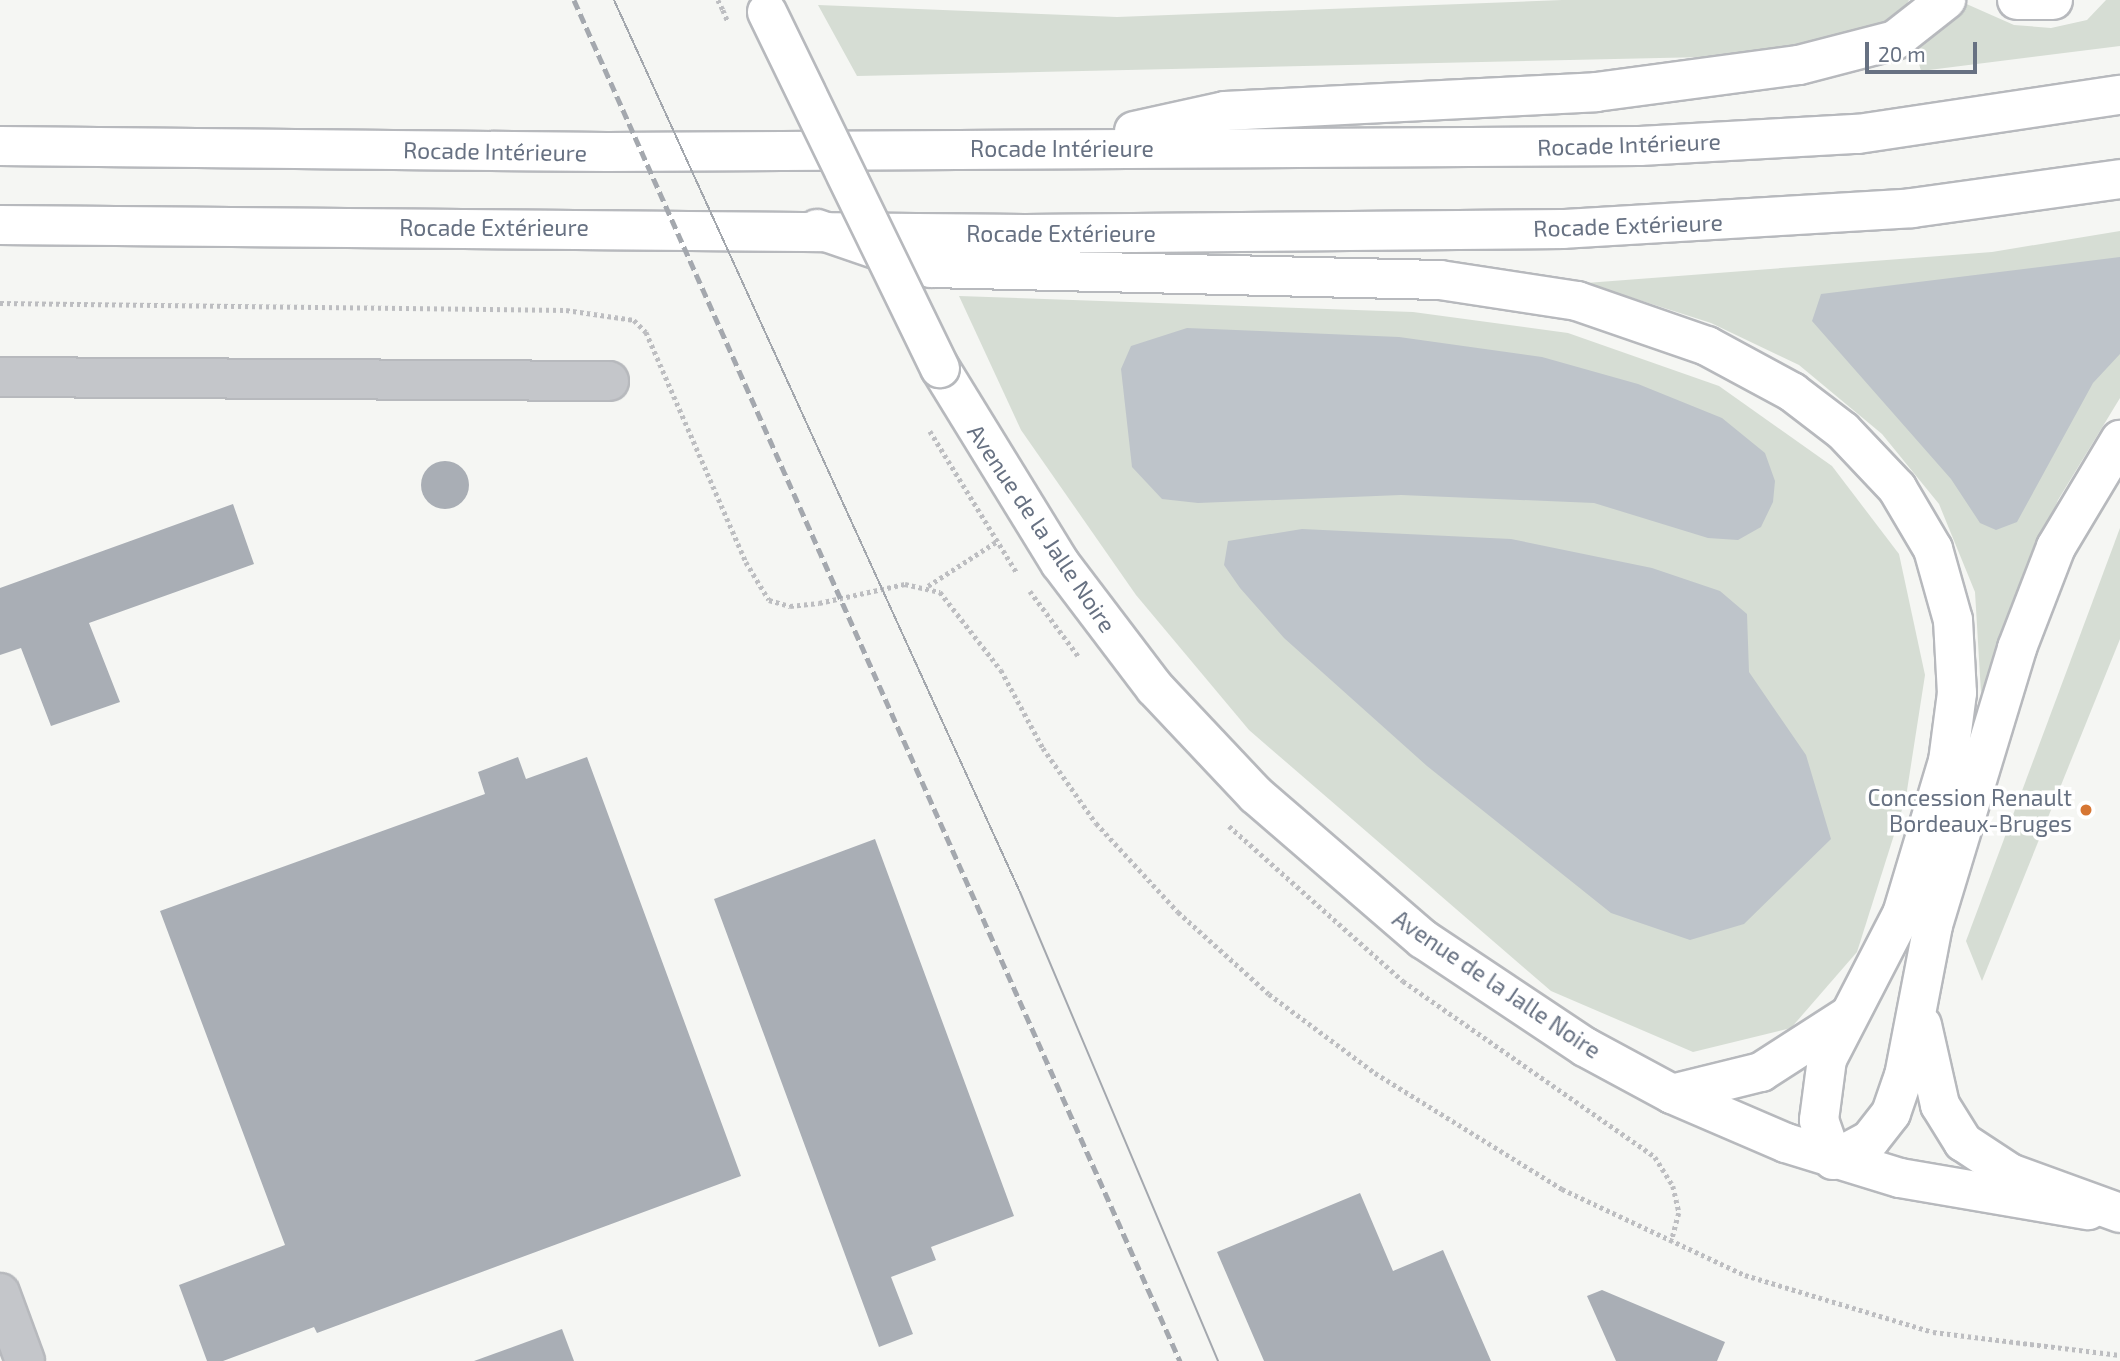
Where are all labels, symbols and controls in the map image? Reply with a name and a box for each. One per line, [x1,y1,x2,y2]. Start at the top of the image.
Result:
scale bar [1868,28,1980,72]
text: 20 m [1878,41,1926,66]
street label: Rocade Intérieure [1537,127,1721,161]
street label: Rocade Intérieure [970,134,1154,162]
street label: Rocade Intérieure [403,136,587,166]
street label: Rocade Extérieure [1533,208,1723,242]
street label: Rocade Extérieure [399,213,589,241]
street label: Rocade Extérieure [966,219,1156,247]
street label: Avenue de la Jalle Noire [962,419,1122,637]
place label: Concession Renault Bordeaux-Bruges [1867,783,2072,837]
marker: Concession Renault Bordeaux-Bruges [2078,802,2094,818]
street label: Avenue de la Jalle Noire [1388,904,1606,1064]

